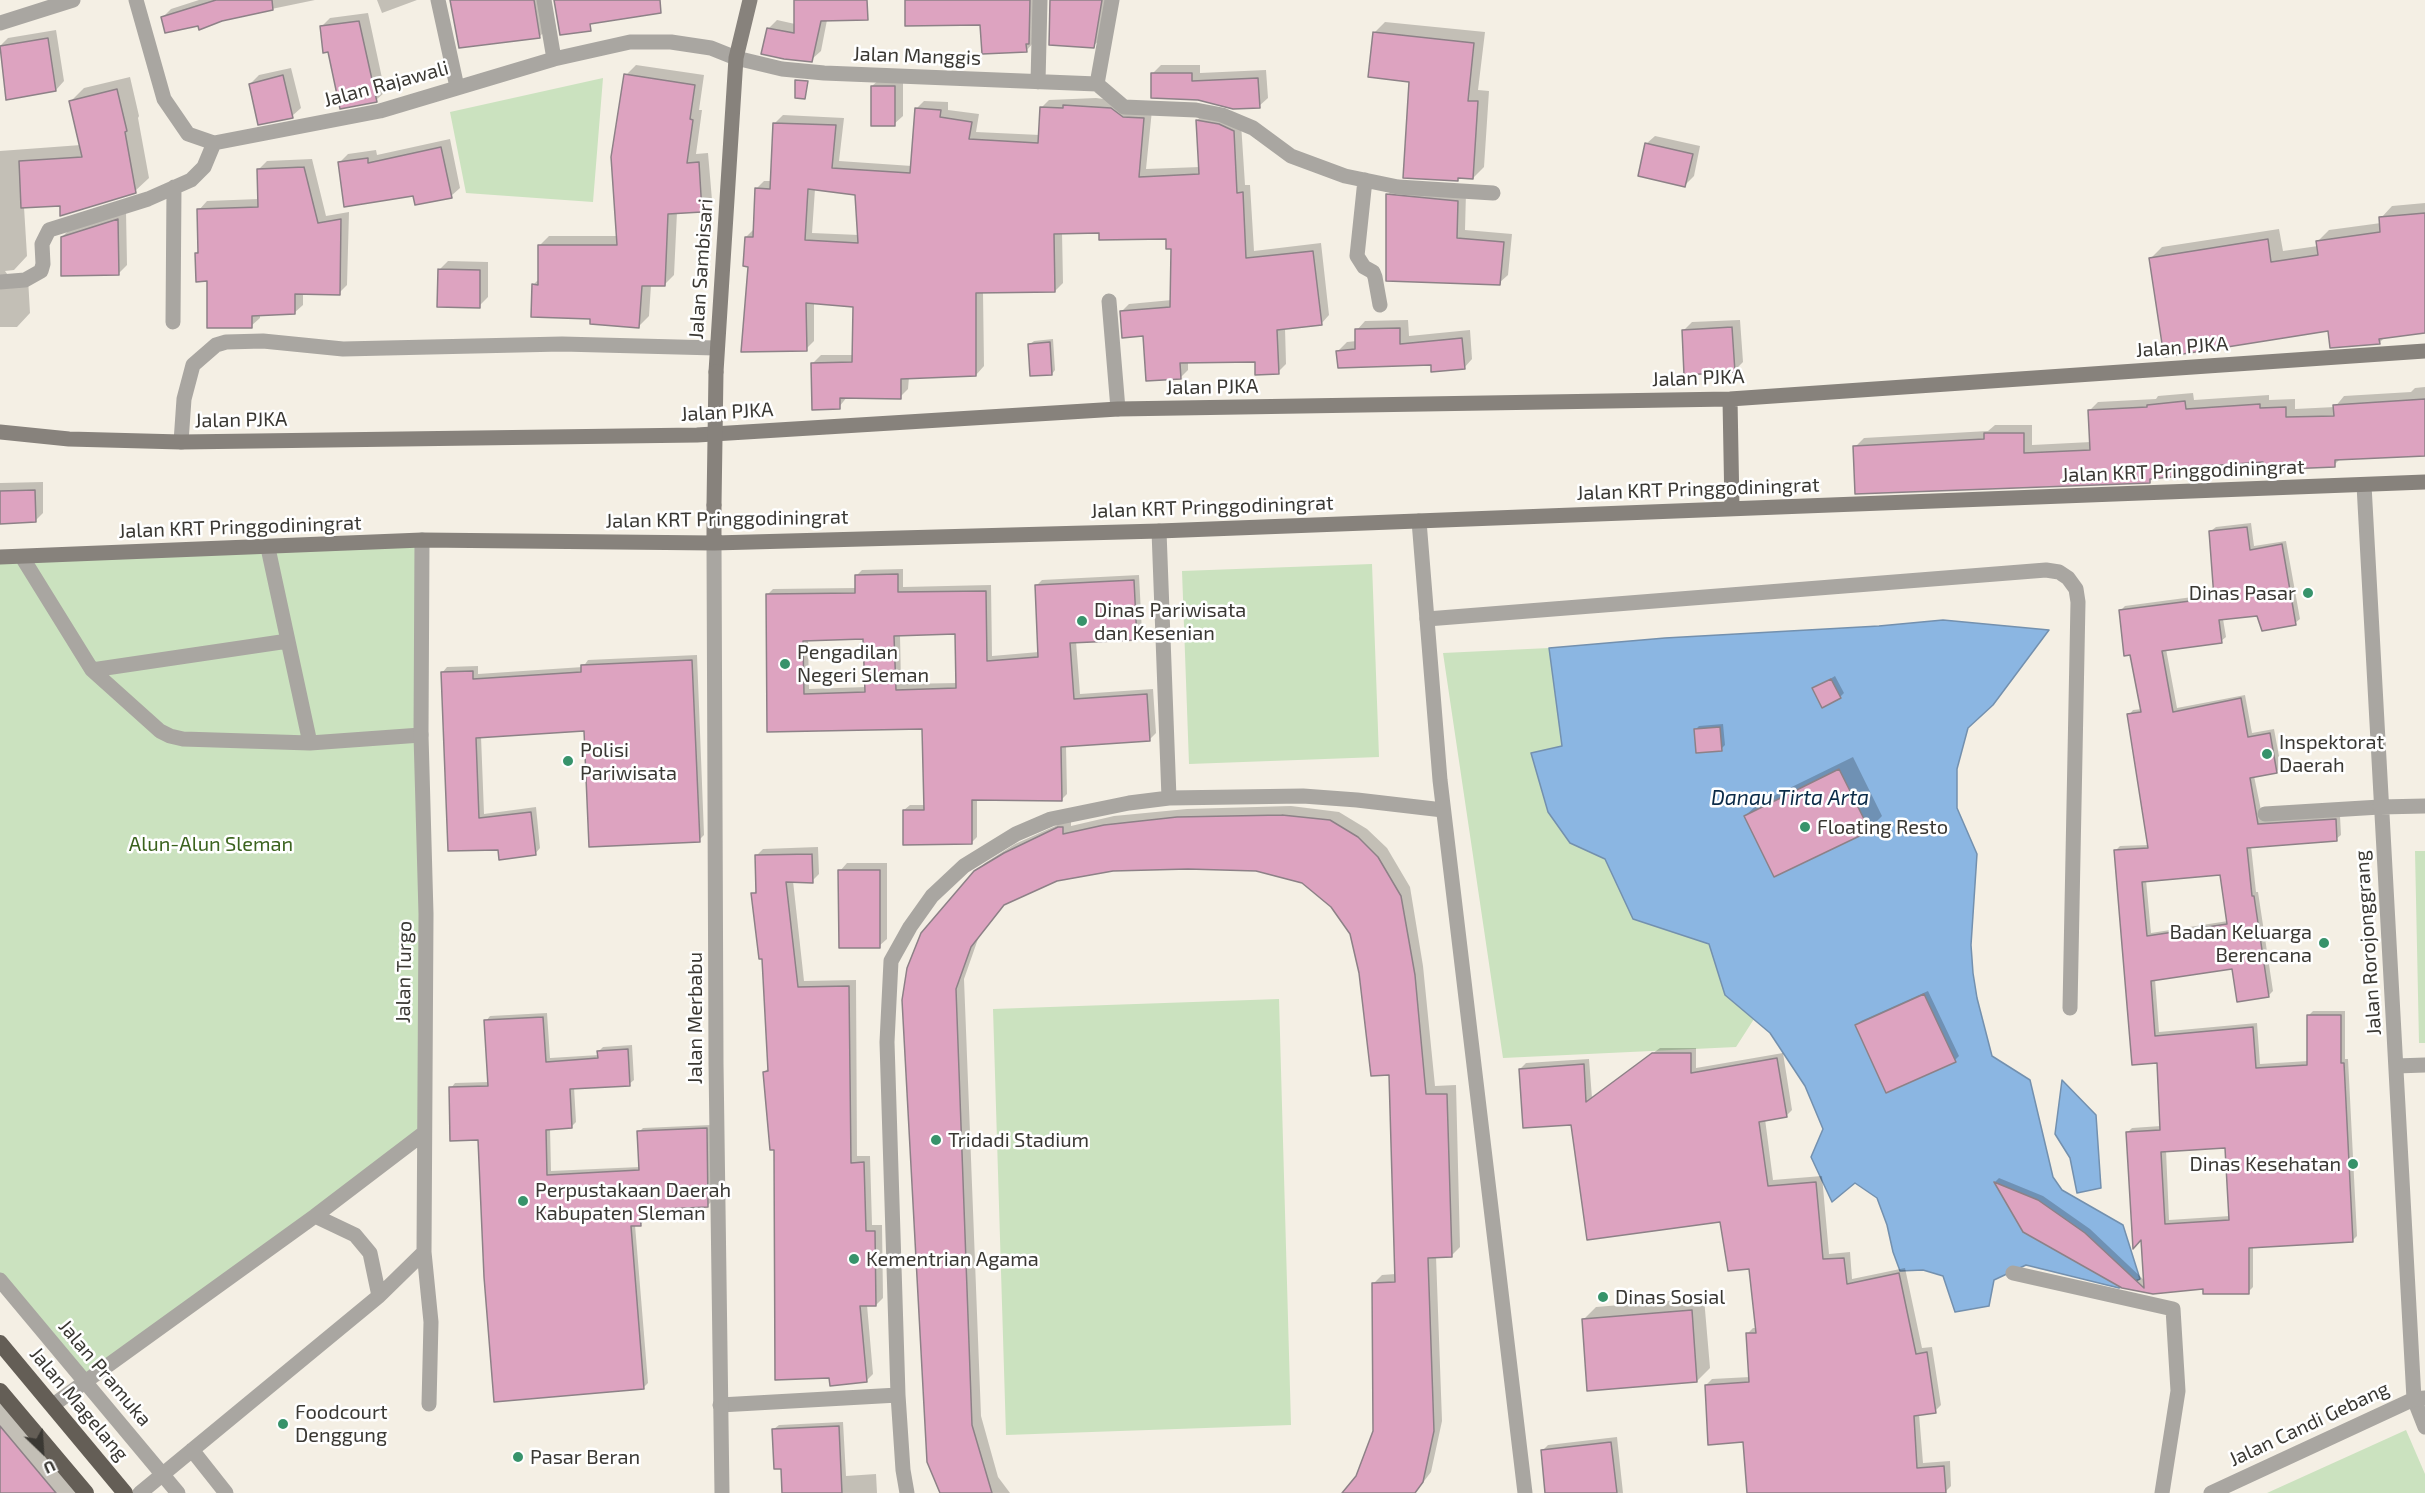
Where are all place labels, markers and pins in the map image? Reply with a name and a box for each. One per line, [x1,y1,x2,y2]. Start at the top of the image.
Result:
place label: Dinas Pasar [2189,581,2296,605]
marker: Dinas Pasar [2301,586,2315,600]
place label: Dinas Pariwisata dan Kesenian [1094,598,1246,645]
marker: Dinas Pariwisata dan Kesenian [1075,614,1089,628]
place label: Pengadilan Negeri Sleman [797,640,929,687]
marker: Pengadilan Negeri Sleman [778,657,792,671]
place label: Inspektorat Daerah [2279,730,2384,777]
place label: Polisi Pariwisata [580,738,677,785]
marker: Inspektorat Daerah [2260,747,2274,761]
marker: Polisi Pariwisata [561,754,575,768]
place label: Floating Resto [1817,815,1948,839]
marker: Floating Resto [1798,820,1812,834]
place label: Badan Keluarga Berencana [2170,920,2312,967]
marker: Badan Keluarga Berencana [2317,936,2331,950]
place label: Tridadi Stadium [948,1128,1089,1152]
marker: Tridadi Stadium [929,1133,943,1147]
place label: Dinas Kesehatan [2190,1152,2341,1176]
marker: Dinas Kesehatan [2346,1157,2360,1171]
place label: Perpustakaan Daerah Kabupaten Sleman [535,1178,731,1225]
marker: Perpustakaan Daerah Kabupaten Sleman [516,1194,530,1208]
place label: Kementrian Agama [866,1247,1039,1271]
marker: Kementrian Agama [847,1252,861,1266]
place label: Dinas Sosial [1615,1285,1725,1309]
marker: Dinas Sosial [1596,1290,1610,1304]
place label: Foodcourt Denggung [295,1400,388,1447]
marker: Foodcourt Denggung [276,1417,290,1431]
place label: Pasar Beran [530,1445,640,1469]
marker: Pasar Beran [511,1450,525,1464]

